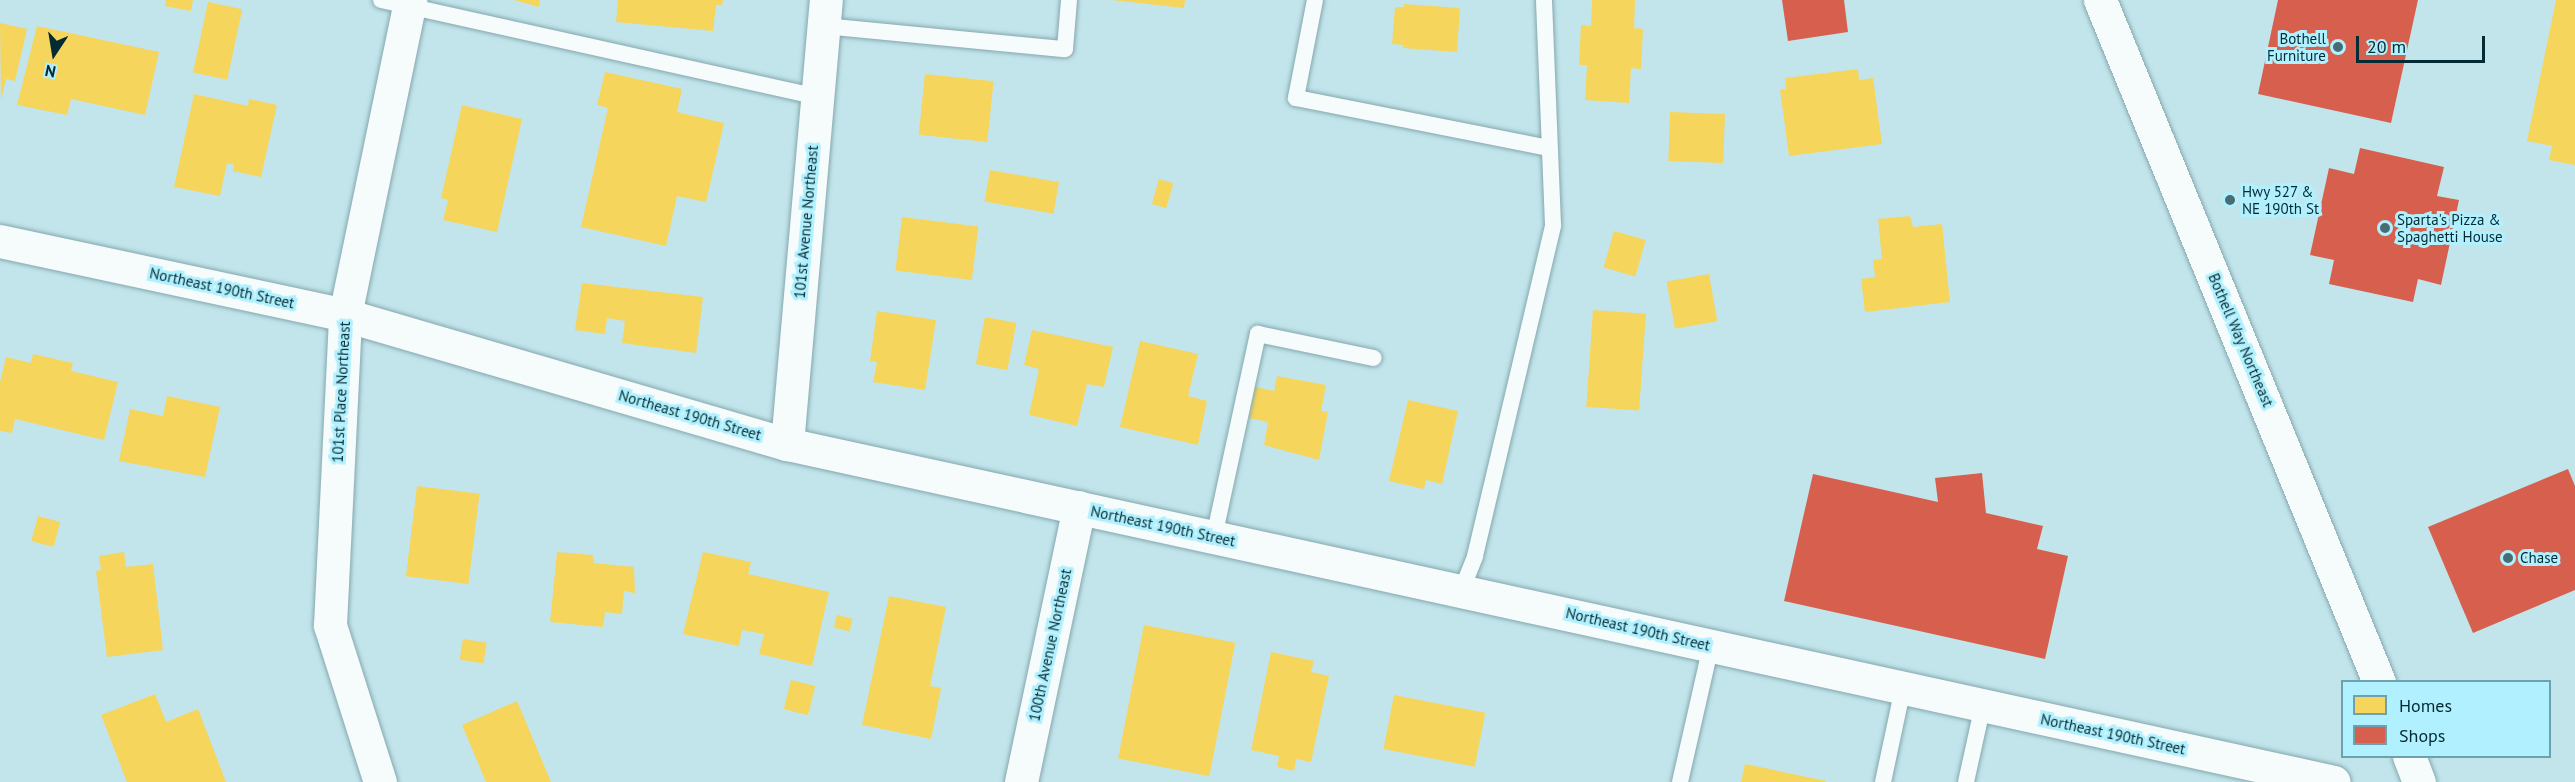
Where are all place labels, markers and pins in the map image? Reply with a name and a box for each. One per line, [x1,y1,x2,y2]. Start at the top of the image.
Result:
place label: Bothell Furniture [2267,29,2326,64]
marker: Bothell Furniture [2331,40,2345,54]
place label: Hwy 527 & NE 190th St [2242,182,2319,217]
marker: Hwy 527 & NE 190th St [2223,193,2237,207]
place label: Sparta's Pizza & Spaghetti House [2397,210,2503,245]
marker: Sparta's Pizza & Spaghetti House [2378,221,2392,235]
place label: Chase [2520,549,2558,567]
marker: Chase [2501,551,2515,565]

